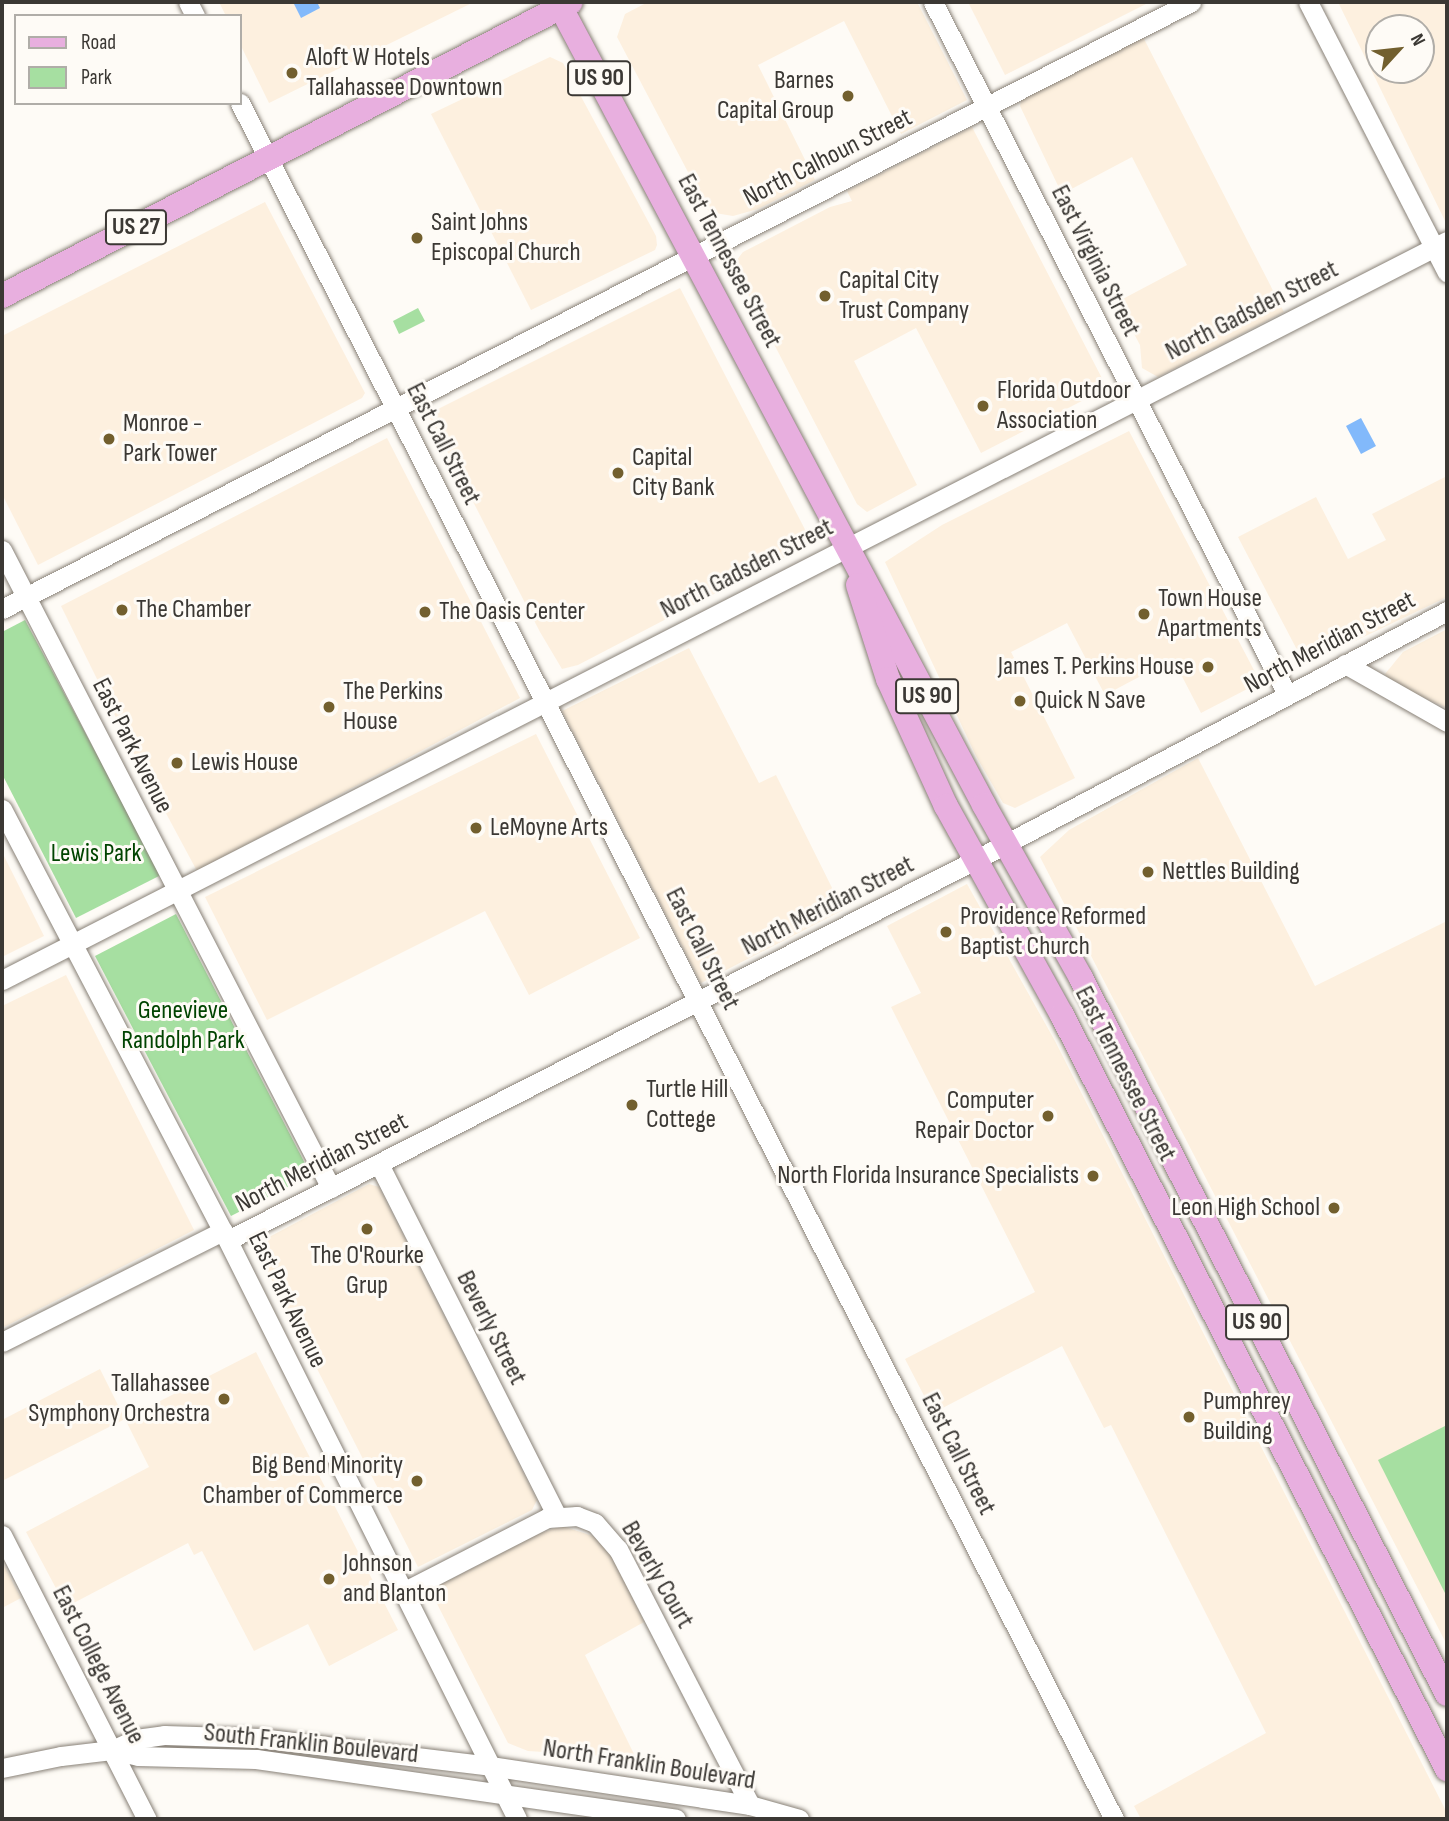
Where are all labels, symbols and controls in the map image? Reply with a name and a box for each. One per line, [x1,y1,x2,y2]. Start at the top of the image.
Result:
legend [14,14,242,105]
north arrow [1365,14,1435,84]
text: Road [81,30,116,55]
text: N [1405,30,1430,50]
place label: Aloft W Hotels Tallahassee Downtown [306,42,503,104]
road number: US 90 [566,57,632,98]
text: Park [81,65,112,90]
marker: Aloft W Hotels Tallahassee Downtown [284,65,300,81]
place label: Barnes Capital Group [717,65,834,126]
marker: Barnes Capital Group [840,88,856,104]
street label: North Calhoun Street [739,102,917,214]
street label: East Tennessee Street [670,169,788,353]
street label: East Virginia Street [1044,180,1146,342]
road number: US 27 [104,207,168,248]
place label: Saint Johns Episcopal Church [431,207,581,268]
marker: Saint Johns Episcopal Church [409,230,425,246]
street label: North Gadsden Street [1161,254,1343,368]
place label: Capital City Trust Company [839,265,969,326]
marker: Capital City Trust Company [817,288,833,304]
place label: Florida Outdoor Association [997,375,1131,436]
street label: East Call Street [399,378,487,510]
marker: Florida Outdoor Association [975,398,991,414]
place label: Monroe - Park Tower [123,408,217,470]
marker: Monroe - Park Tower [101,431,117,447]
place label: Capital City Bank [632,442,714,504]
marker: Capital City Bank [610,465,626,481]
street label: North Gadsden Street [656,512,838,626]
place label: Town House Apartments [1158,583,1262,644]
street label: North Meridian Street [1239,585,1421,701]
place label: The Chamber [136,594,251,626]
place label: The Oasis Center [439,596,585,628]
marker: The Chamber [114,602,130,618]
marker: The Oasis Center [417,604,433,620]
marker: Town House Apartments [1136,606,1152,622]
place label: James T. Perkins House [998,651,1194,683]
marker: James T. Perkins House [1200,659,1216,675]
street label: East Park Avenue [85,673,179,819]
place label: The Perkins House [343,676,443,738]
road number: US 90 [894,676,960,716]
place label: Quick N Save [1034,685,1146,717]
marker: Quick N Save [1012,693,1028,709]
marker: The Perkins House [321,699,337,715]
place label: Lewis House [191,747,298,779]
marker: Lewis House [169,755,185,771]
place label: LeMoyne Arts [490,812,608,844]
marker: LeMoyne Arts [468,820,484,836]
park label: Lewis Park [51,838,141,870]
street label: North Meridian Street [737,849,919,963]
place label: Nettles Building [1162,856,1300,888]
marker: Nettles Building [1140,864,1156,880]
street label: East Call Street [658,883,746,1015]
place label: Providence Reformed Baptist Church [960,901,1146,962]
marker: Providence Reformed Baptist Church [938,924,954,940]
street label: East Tennessee Street [1068,981,1182,1167]
park label: Genevieve Randolph Park [121,995,245,1056]
place label: Turtle Hill Cottege [646,1074,728,1136]
place label: Computer Repair Doctor [915,1085,1034,1146]
marker: Turtle Hill Cottege [624,1097,640,1113]
street label: North Meridian Street [231,1106,413,1220]
marker: Computer Repair Doctor [1040,1108,1056,1124]
place label: North Florida Insurance Specialists [777,1160,1079,1192]
marker: North Florida Insurance Specialists [1085,1168,1101,1184]
place label: Leon High School [1171,1192,1320,1224]
marker: Leon High School [1326,1200,1342,1216]
marker: The O'Rourke Grup [359,1221,375,1237]
street label: East Park Avenue [241,1227,333,1373]
place label: The O'Rourke Grup [310,1240,424,1302]
street label: Beverly Street [449,1266,533,1390]
road number: US 90 [1224,1302,1290,1342]
place label: Tallahassee Symphony Orchestra [28,1368,210,1430]
place label: Pumphrey Building [1203,1386,1291,1448]
street label: East Call Street [914,1388,1002,1520]
marker: Tallahassee Symphony Orchestra [216,1391,232,1407]
marker: Pumphrey Building [1181,1409,1197,1425]
place label: Big Bend Minority Chamber of Commerce [203,1450,403,1512]
marker: Big Bend Minority Chamber of Commerce [409,1473,425,1489]
street label: Beverly Court [614,1516,700,1634]
place label: Johnson and Blanton [343,1548,446,1610]
marker: Johnson and Blanton [321,1571,337,1587]
street label: East College Avenue [45,1581,151,1749]
street label: South Franklin Boulevard [202,1717,420,1771]
street label: North Franklin Boulevard [541,1733,757,1797]

